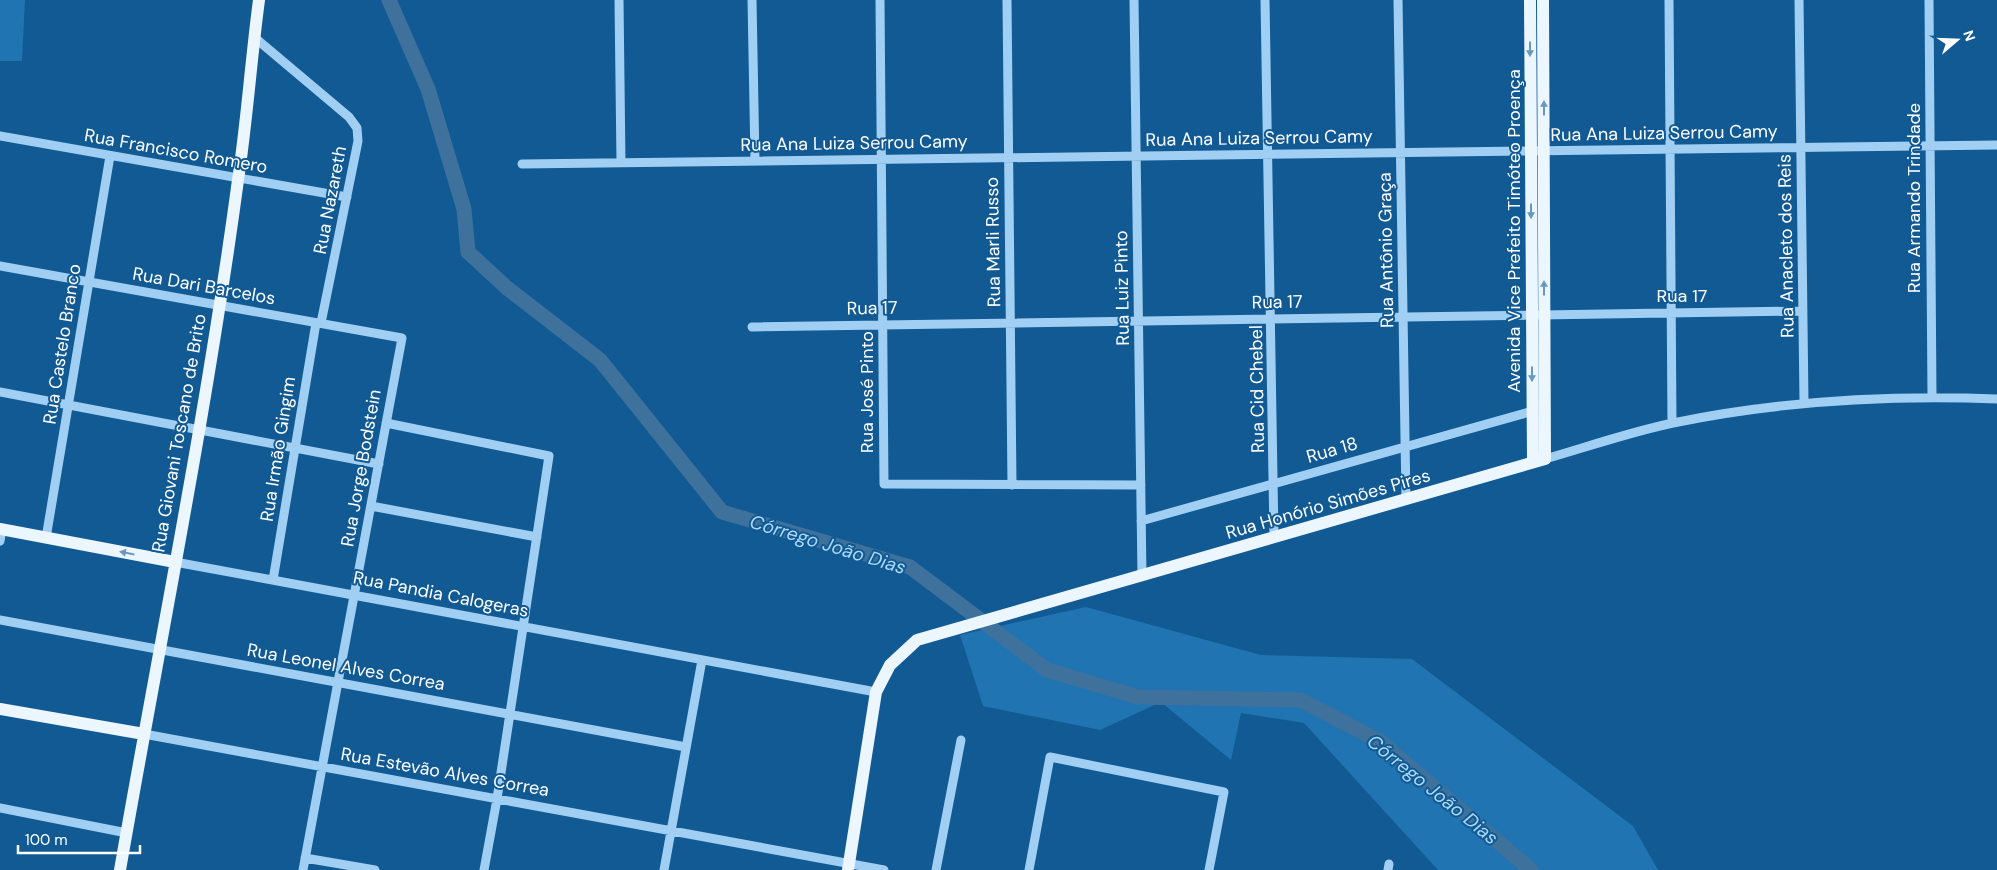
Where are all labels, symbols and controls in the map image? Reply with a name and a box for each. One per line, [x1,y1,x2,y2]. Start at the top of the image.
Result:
north arrow [1932,15,1982,65]
text: N [1959,28,1979,44]
one-way arrow [1526,41,1534,57]
street label: Avenida Vice Prefeito Timóteo Proença [1502,69,1526,393]
one-way arrow [1540,99,1548,115]
street label: Rua Armando Trindade [1902,103,1926,293]
street label: Rua Ana Luiza Serrou Camy [1550,119,1778,147]
street label: Rua Francisco Romero [83,123,269,179]
street label: Rua Ana Luiza Serrou Camy [1145,124,1373,152]
street label: Rua Ana Luiza Serrou Camy [740,129,968,157]
street label: Rua Nazareth [308,144,352,256]
street label: Rua Anacleto dos Reis [1772,154,1800,338]
street label: Rua Antônio Graça [1373,172,1399,328]
street label: Rua Marli Russo [980,177,1006,307]
one-way arrow [1527,203,1535,219]
street label: Rua Luiz Pinto [1109,230,1135,346]
street label: Rua Castelo Branco [37,262,87,426]
street label: Rua Dari Barcelos [131,262,277,310]
one-way arrow [1540,279,1548,295]
street label: Rua 17 [1657,284,1707,308]
street label: Rua 17 [1251,290,1303,314]
street label: Rua 17 [846,296,898,320]
street label: Rua Giovani Toscano de Brito [146,312,212,554]
street label: Rua Cid Chebel [1244,325,1270,453]
street label: Rua José Pinto [855,331,879,453]
one-way arrow [1528,366,1536,382]
street label: Rua Irmão Gingim [255,375,301,523]
street label: Rua Jorge Bodstein [335,387,387,549]
street label: Rua 18 [1304,431,1360,469]
street label: Rua Honório Simões Pires [1223,463,1433,545]
water label: Córrego João Dias [747,509,909,580]
one-way arrow [119,549,134,557]
street label: Rua Pandia Calogeras [351,565,531,623]
street label: Rua Leonel Alves Correa [245,638,447,696]
water label: Córrego João Dias [1362,729,1504,850]
street label: Rua Estevão Alves Correa [339,742,551,802]
scale bar [18,822,140,854]
text: 100 m [25,830,68,850]

